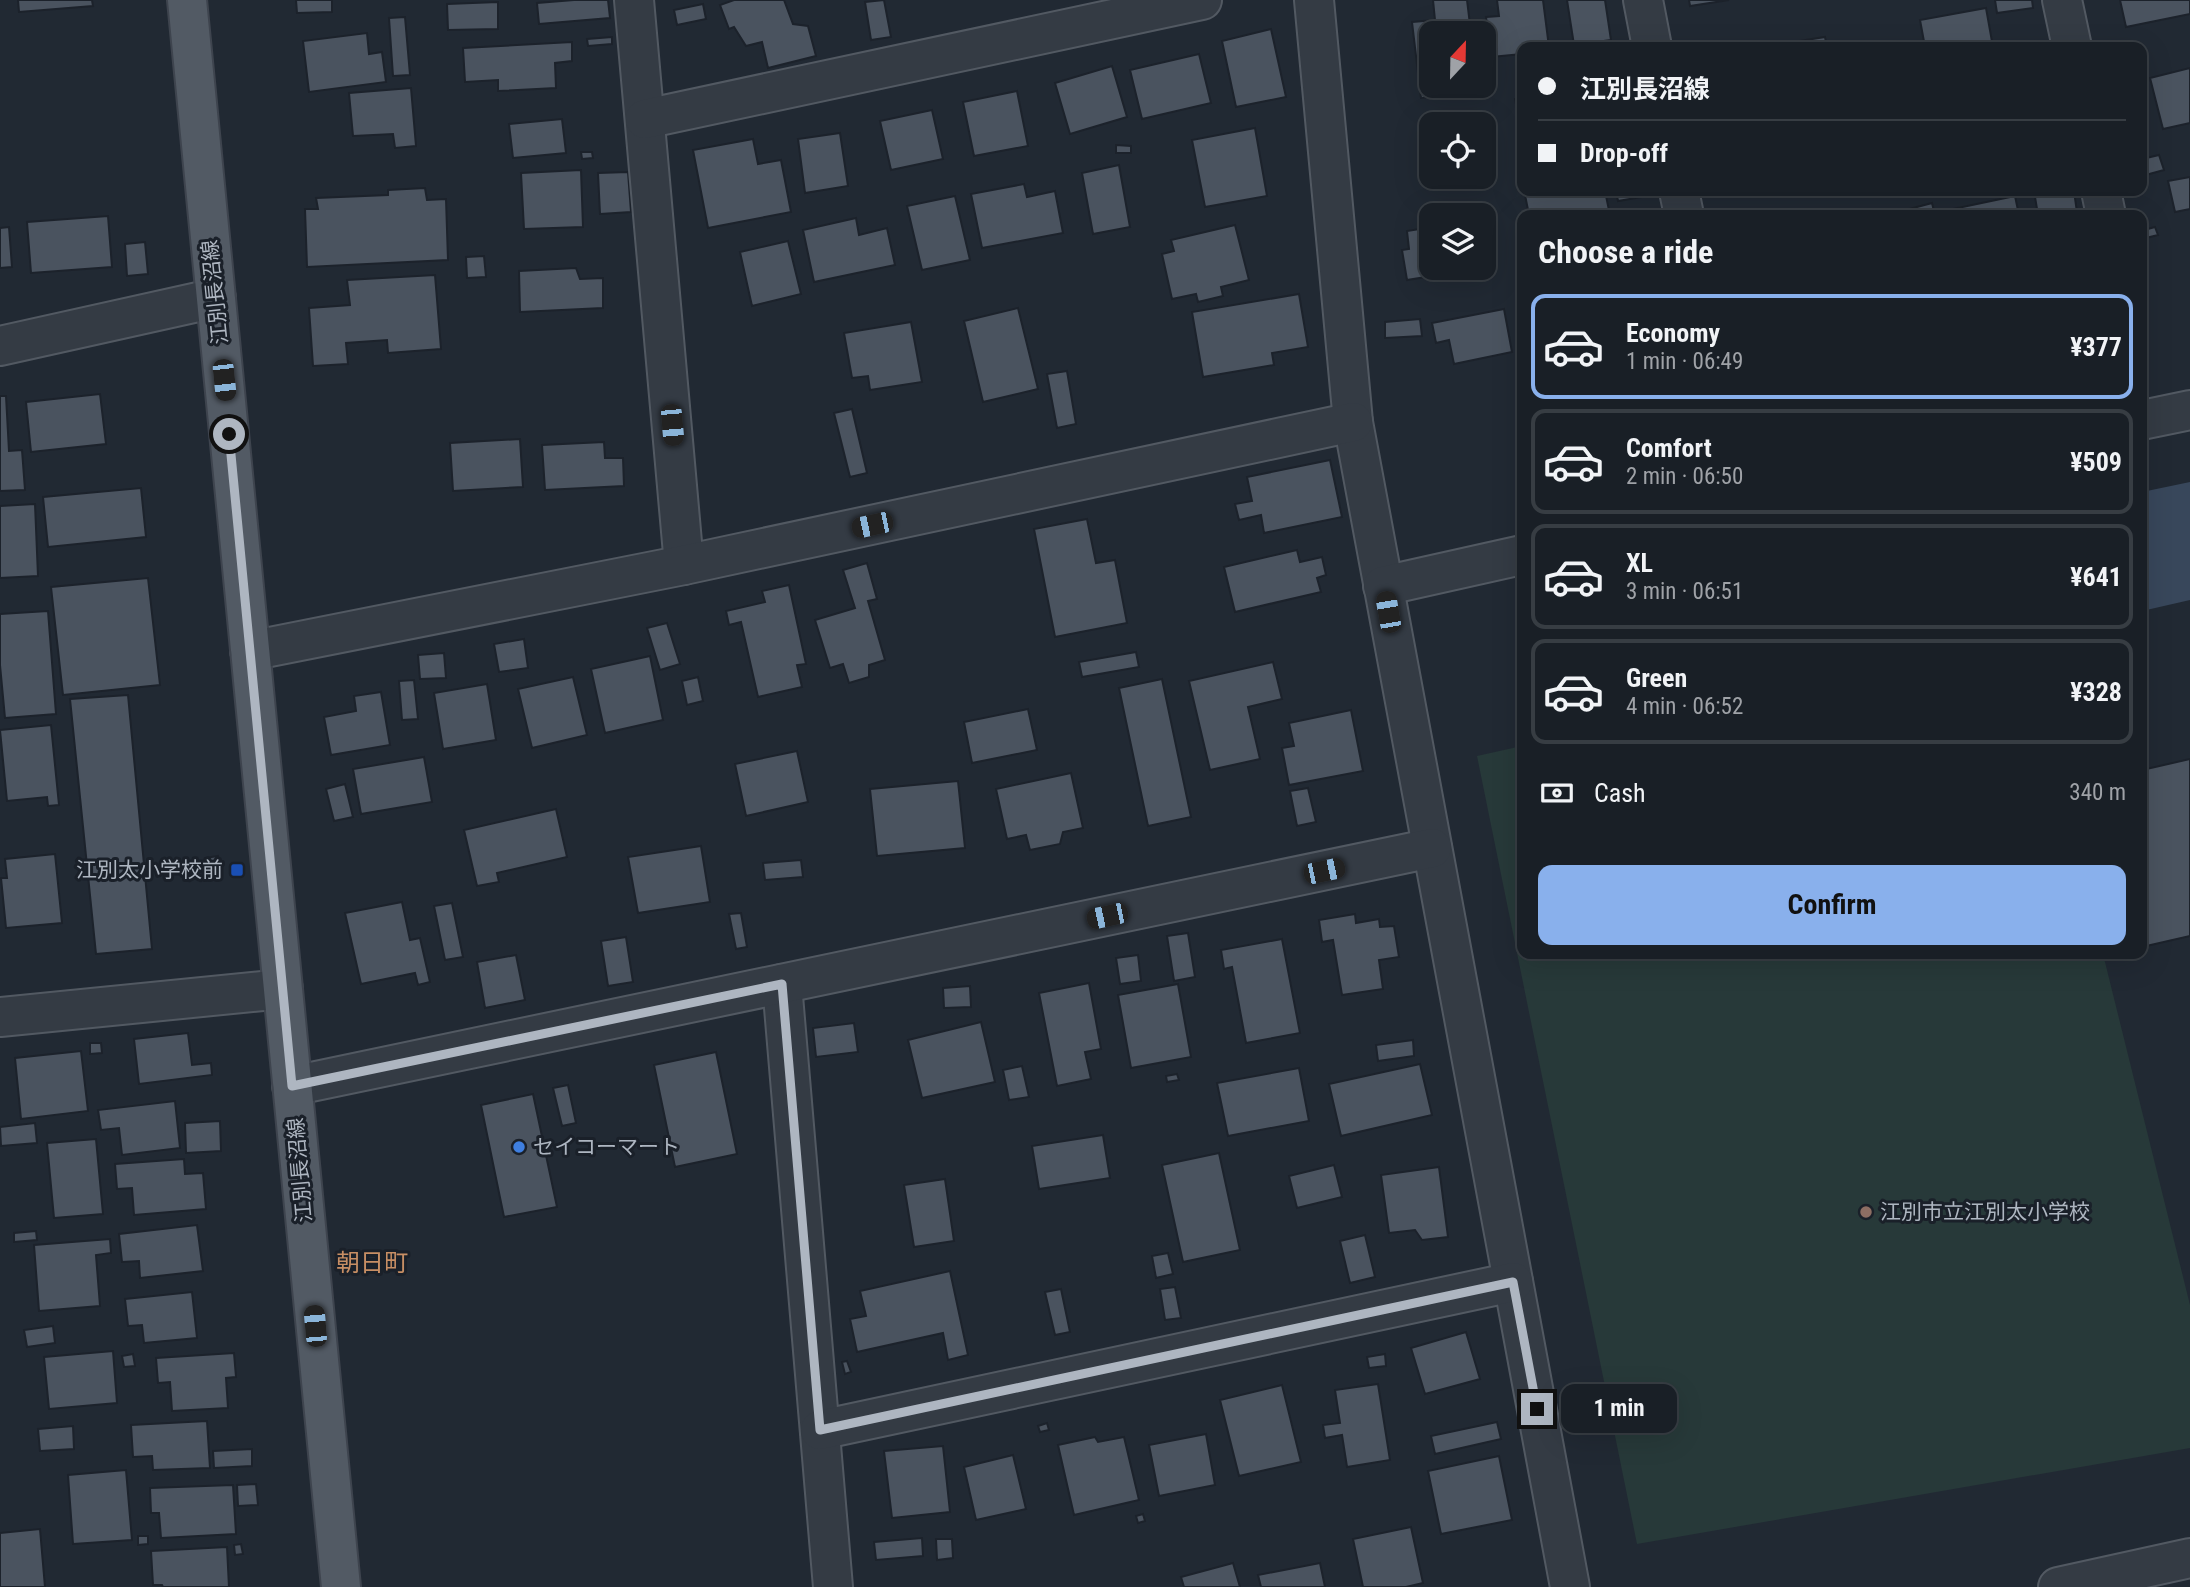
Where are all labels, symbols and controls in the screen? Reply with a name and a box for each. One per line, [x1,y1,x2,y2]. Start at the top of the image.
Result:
north arrow [1419,21,1496,98]
map controls [1419,21,1496,280]
text: 江別長沼線 [1580,74,1710,104]
button: locate [1419,112,1496,189]
text: Drop-off [1580,138,1668,168]
button: layers [1419,203,1496,280]
text: Choose a ride [1538,233,1713,271]
street label: 江別長沼線 [198,239,232,345]
icon: car [1542,315,1605,378]
text: Economy [1626,318,1720,348]
text: ¥377 [2070,332,2122,362]
text: 1 min · 06:49 [1626,348,1743,375]
car [212,358,237,402]
car [660,403,685,447]
route start [213,418,245,450]
icon: car [1542,430,1605,493]
text: Comfort [1626,433,1712,463]
text: ¥509 [2070,447,2122,477]
text: 2 min · 06:50 [1626,463,1743,490]
car [850,510,895,540]
icon: car [1542,545,1605,608]
text: XL [1626,548,1653,578]
text: ¥641 [2070,562,2122,592]
text: 3 min · 06:51 [1626,578,1743,605]
car [1375,589,1402,635]
icon: car [1542,660,1605,723]
text: Green [1626,663,1687,693]
text: ¥328 [2070,677,2122,707]
text: 4 min · 06:52 [1626,693,1743,720]
icon: cash [1538,774,1576,812]
text: Cash [1594,778,1646,808]
text: 340 m [2069,779,2126,806]
car [1302,856,1347,886]
place label: 江別太小学校前 [76,858,223,882]
marker: 江別太小学校前 [229,862,245,878]
button: Confirm [1538,865,2126,945]
car [1085,901,1130,931]
street label: 江別長沼線 [283,1117,317,1223]
place label: セイコーマート [533,1135,680,1159]
marker: セイコーマート [511,1139,527,1155]
place label: 江別市立江別太小学校 [1880,1200,2090,1224]
marker: 江別市立江別太小学校 [1858,1204,1874,1220]
district label: 朝日町 [336,1249,408,1277]
car [303,1304,328,1348]
callout: 1 min [1562,1384,1677,1434]
route end [1521,1393,1553,1425]
text: 1 min [1593,1395,1645,1422]

